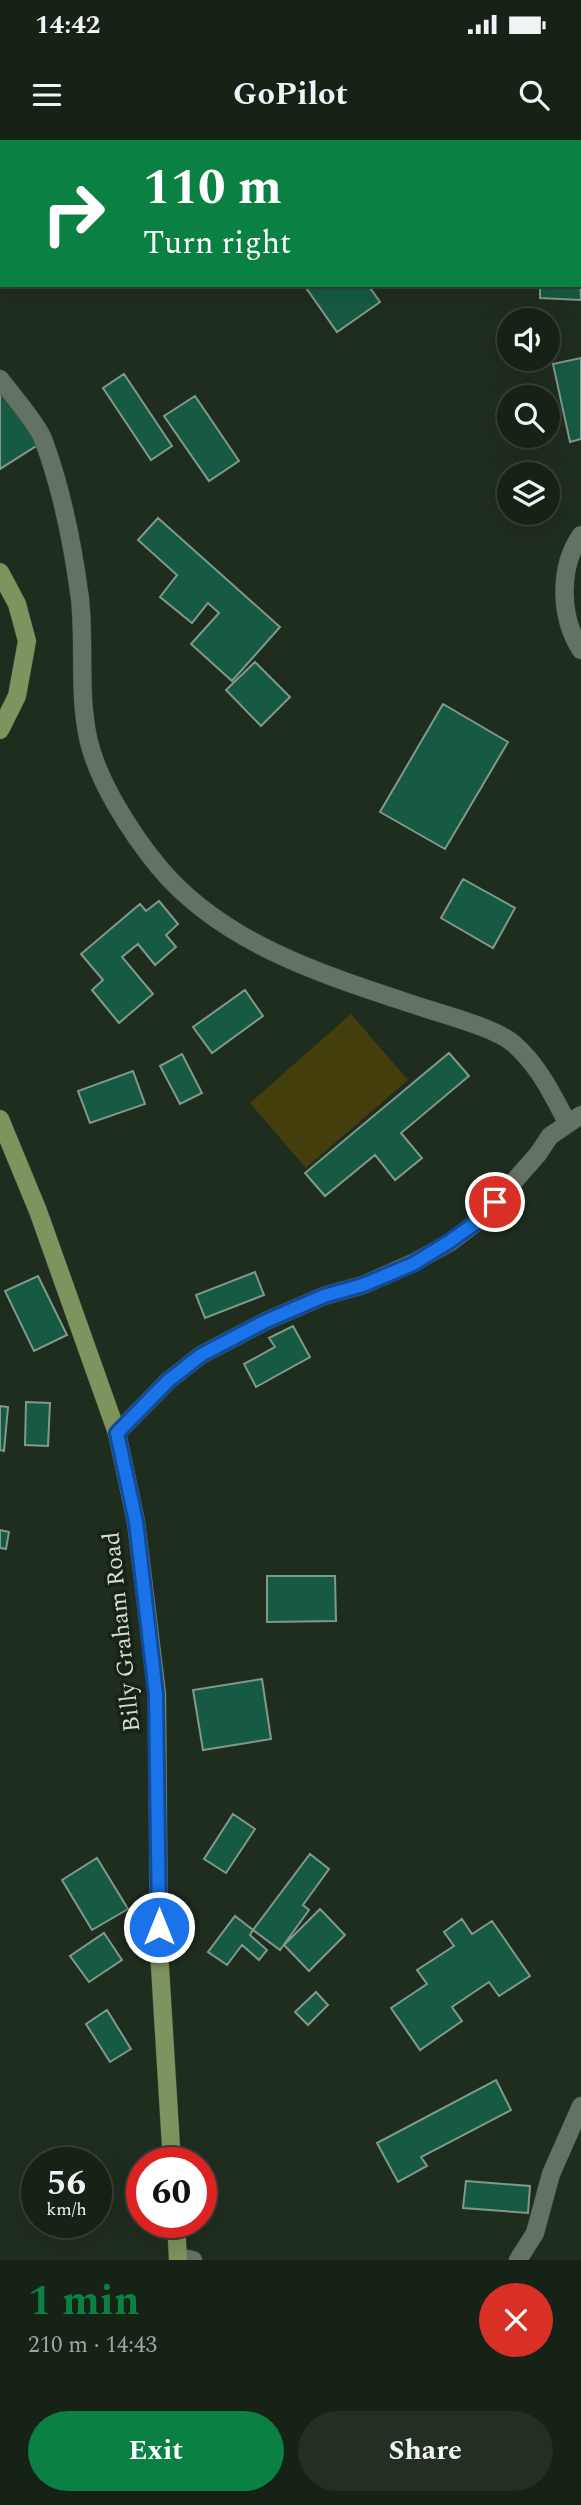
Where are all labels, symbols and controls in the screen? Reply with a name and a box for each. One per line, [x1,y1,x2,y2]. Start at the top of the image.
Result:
text: 14:42 [35,5,100,45]
text: GoPilot [233,70,348,119]
icon: menu [28,76,66,114]
icon: search [515,76,553,114]
text: 110 m [143,151,282,226]
icon: right [28,168,119,259]
text: Turn right [143,219,291,268]
map controls [497,308,560,525]
button: sound [497,308,560,371]
button: search [497,385,560,448]
button: layers [497,462,560,525]
pin [465,1172,525,1232]
icon: arrive [476,1183,514,1221]
street label: Billy Graham Road [94,1530,150,1734]
position arrow [122,1890,196,1964]
speed limit sign: 60 [126,2147,217,2238]
text: 56 [47,2157,86,2210]
text: km/h [46,2196,87,2223]
text: 1 min [28,2270,140,2333]
button: close [479,2283,553,2357]
text: 210 m · 14:43 [28,2328,157,2363]
button: Exit [28,2411,284,2491]
button: Share [298,2411,553,2491]

